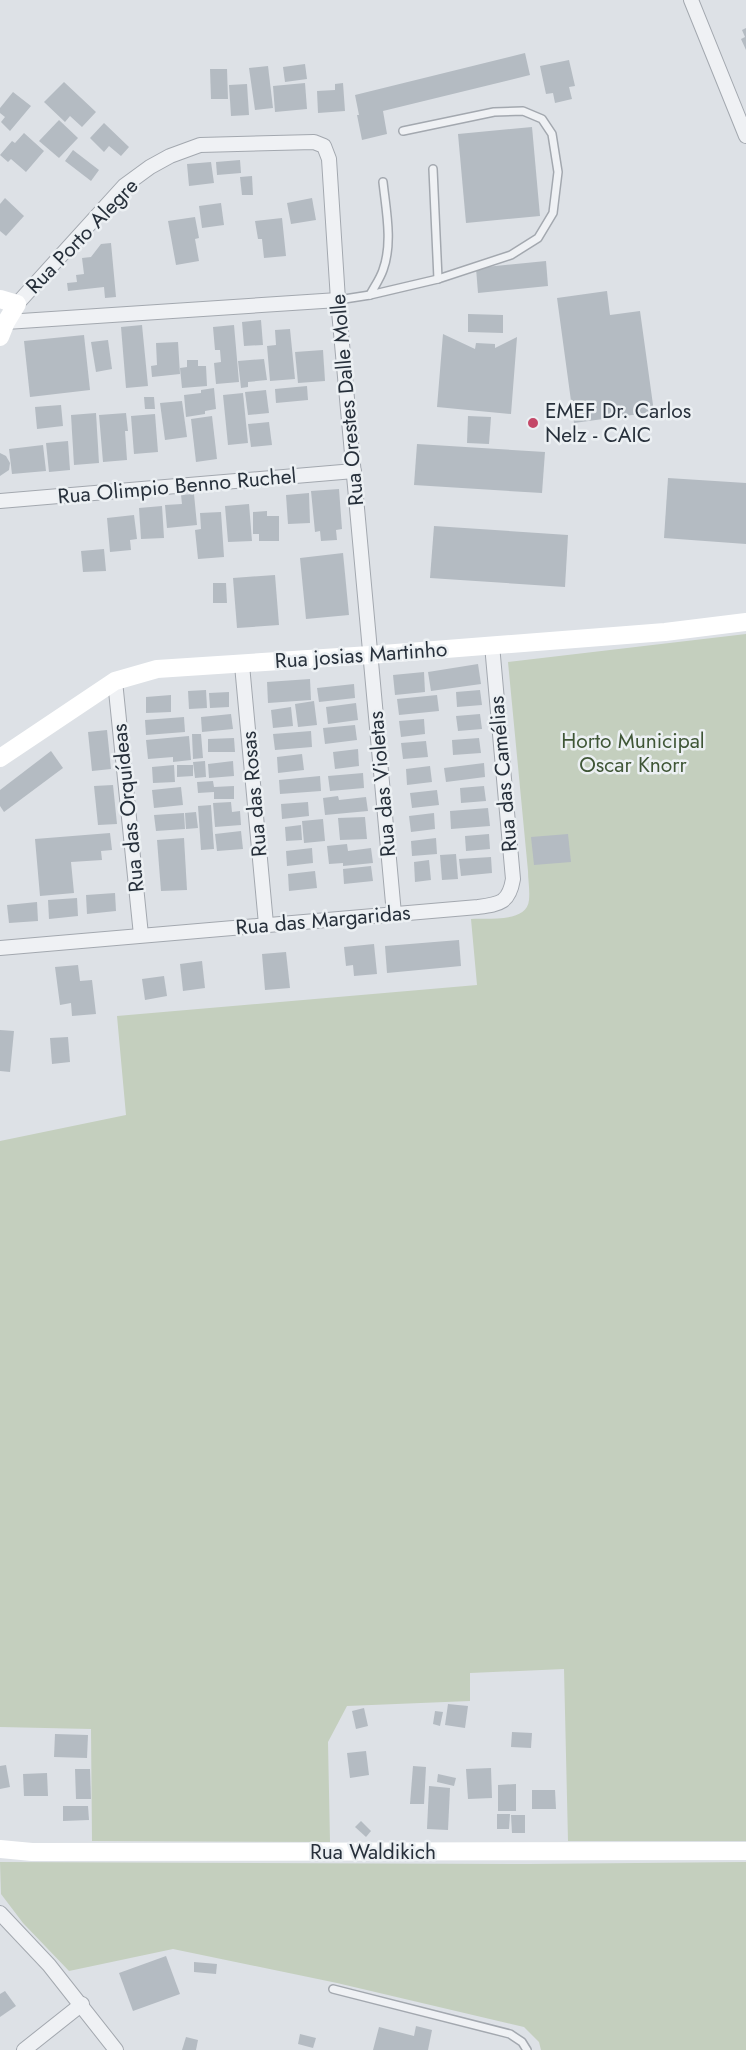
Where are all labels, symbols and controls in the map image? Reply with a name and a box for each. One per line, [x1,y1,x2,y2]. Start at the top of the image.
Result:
street label: Rua Porto Alegre [19,171,145,301]
street label: Rua Orestes Dalle Molle [323,293,371,507]
place label: EMEF Dr. Carlos Nelz - CAIC [545,396,691,450]
marker: EMEF Dr. Carlos Nelz - CAIC [526,416,540,430]
street label: Rua Olimpio Benno Ruchel [56,461,298,511]
street label: Rua josias Martinho [274,634,448,676]
street label: Rua das Camélias [481,695,525,853]
street label: Rua das Violetas [361,710,403,858]
street label: Rua das Orquídeas [104,722,152,894]
park label: Horto Municipal Oscar Knorr [561,726,705,780]
street label: Rua das Rosas [234,730,274,858]
street label: Rua das Margaridas [234,897,412,943]
street label: Rua Waldikich [310,1837,436,1867]

